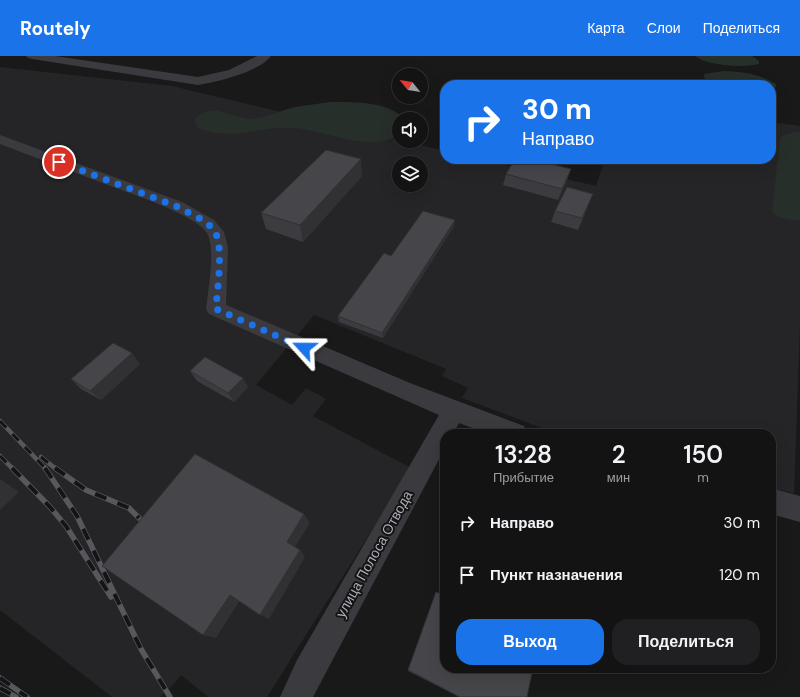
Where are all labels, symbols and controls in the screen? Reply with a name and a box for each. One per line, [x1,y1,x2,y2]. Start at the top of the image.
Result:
text: Routely [20,16,91,41]
text: Карта [587,19,625,37]
text: Слои [647,19,681,37]
text: Поделиться [703,19,780,37]
north arrow [392,68,428,104]
map controls [392,68,428,192]
text: 30 m [522,91,592,128]
icon: right [456,96,508,148]
button: sound [392,112,428,148]
text: Направо [522,127,594,151]
pin [42,145,76,179]
icon: arrive [48,151,70,173]
button: layers [392,156,428,192]
position arrow [283,327,325,369]
text: 13:28 [495,439,552,470]
text: 2 [612,439,625,470]
text: 150 [683,439,723,470]
text: Прибытие [493,469,554,486]
text: мин [607,469,630,486]
text: m [697,469,709,486]
street label: улица Полоса Отвода [332,487,416,621]
icon: right [456,512,478,534]
text: Направо [490,513,554,533]
text: 30 m [724,513,760,533]
icon: arrive [456,564,478,586]
text: Пункт назначения [490,565,623,585]
text: 120 m [719,565,760,585]
button: Выход [456,619,604,665]
button: Поделиться [612,619,760,665]

